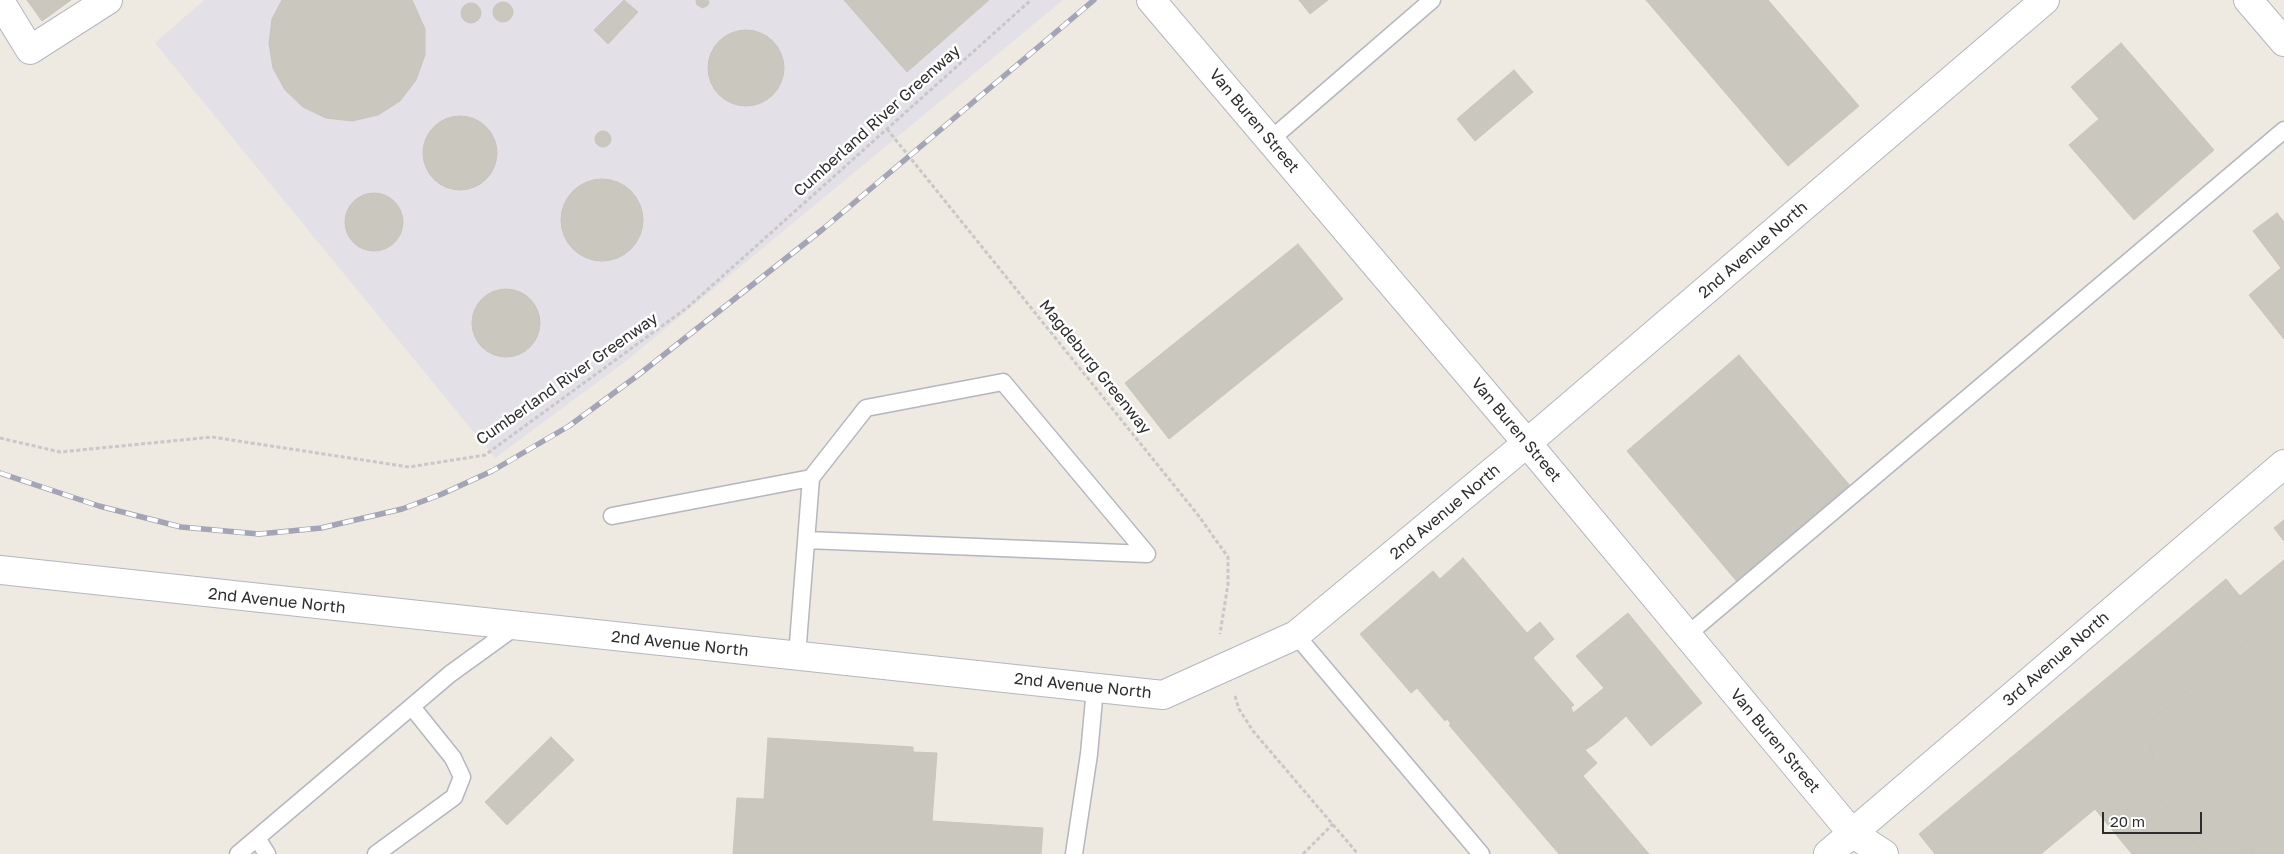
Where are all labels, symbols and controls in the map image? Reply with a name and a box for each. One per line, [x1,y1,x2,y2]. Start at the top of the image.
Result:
street label: Cumberland River Greenway [790,41,964,201]
street label: Van Buren Street [1205,65,1303,177]
street label: 2nd Avenue North [1695,197,1811,303]
street label: Magdeburg Greenway [1035,296,1155,438]
street label: Cumberland River Greenway [473,309,661,449]
street label: Van Buren Street [1467,374,1565,486]
street label: 2nd Avenue North [1386,460,1504,564]
street label: 2nd Avenue North [207,584,347,618]
street label: 3rd Avenue North [1999,608,2113,710]
street label: 2nd Avenue North [610,627,750,661]
street label: 2nd Avenue North [1013,669,1153,703]
street label: Van Buren Street [1726,685,1824,797]
scale bar [2104,802,2204,834]
text: 20 m [2110,812,2145,830]

